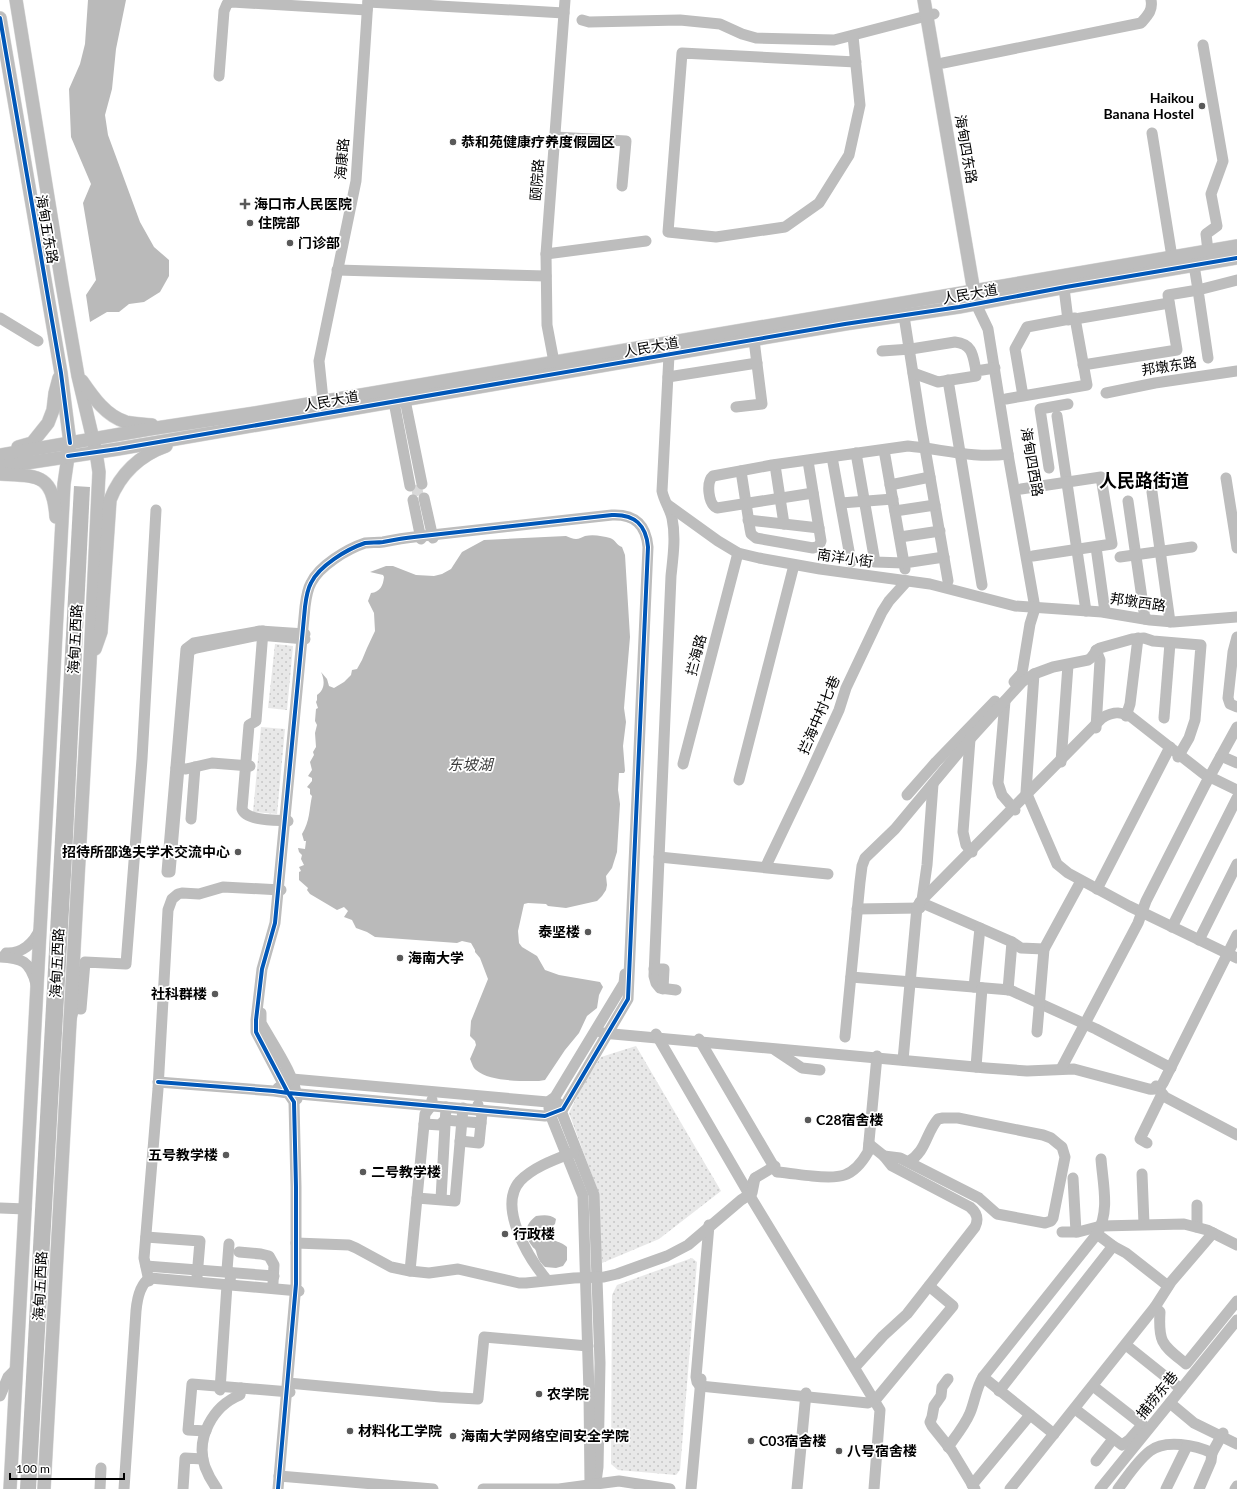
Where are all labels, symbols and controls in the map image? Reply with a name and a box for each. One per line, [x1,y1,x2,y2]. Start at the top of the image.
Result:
place label: Haikou Banana Hostel [1104,89,1194,122]
marker: Haikou Banana Hostel [1197,101,1207,111]
street label: 海甸四东路 [952,113,981,185]
place label: 恭和苑健康疗养度假园区 [461,133,615,150]
street label: 海康路 [331,137,352,181]
marker: 恭和苑健康疗养度假园区 [448,137,458,147]
street label: 颐院路 [527,158,546,202]
street label: 海甸五东路 [33,193,62,265]
place label: 海口市人民医院 [254,195,352,212]
marker: 海口市人民医院 [239,198,251,210]
place label: 住院部 [258,214,300,231]
marker: 住院部 [245,218,255,228]
place label: 门诊部 [298,234,340,251]
marker: 门诊部 [285,238,295,248]
street label: 人民大道 [941,280,999,307]
street label: 人民大道 [622,333,680,360]
street label: 邦墩东路 [1140,353,1198,378]
street label: 人民大道 [302,387,360,414]
street label: 海甸四西路 [1018,426,1047,498]
district label: 人民路街道 [1099,469,1189,491]
street label: 南洋小街 [816,545,874,570]
street label: 邦墩西路 [1109,589,1167,614]
street label: 海甸五西路 [64,604,85,674]
street label: 拦海路 [682,632,709,677]
street label: 拦海中村七巷 [794,673,843,757]
water label: 东坡湖 [447,755,494,773]
place label: 招待所邵逸夫学术交流中心 [62,843,230,860]
marker: 招待所邵逸夫学术交流中心 [233,847,243,857]
place label: 泰坚楼 [538,923,580,940]
marker: 泰坚楼 [583,927,593,937]
street label: 海甸五西路 [46,928,67,998]
place label: 海南大学 [408,949,464,966]
marker: 海南大学 [395,953,405,963]
place label: 社科群楼 [151,985,207,1002]
marker: 社科群楼 [210,989,220,999]
place label: C28宿舍楼 [816,1111,884,1128]
marker: C28宿舍楼 [803,1115,813,1125]
place label: 五号教学楼 [148,1146,218,1163]
marker: 五号教学楼 [221,1150,231,1160]
place label: 二号教学楼 [371,1163,441,1180]
marker: 二号教学楼 [358,1167,368,1177]
place label: 行政楼 [513,1225,555,1242]
marker: 行政楼 [500,1229,510,1239]
street label: 海甸五西路 [29,1251,50,1321]
street label: 捕捞东巷 [1132,1368,1181,1422]
place label: 农学院 [547,1385,589,1402]
marker: 农学院 [534,1389,544,1399]
place label: 材料化工学院 [358,1422,442,1439]
marker: 材料化工学院 [345,1426,355,1436]
place label: 海南大学网络空间安全学院 [461,1427,629,1444]
marker: 海南大学网络空间安全学院 [448,1431,458,1441]
place label: C03宿舍楼 [759,1432,827,1449]
marker: C03宿舍楼 [746,1436,756,1446]
place label: 八号宿舍楼 [847,1442,917,1459]
marker: 八号宿舍楼 [834,1446,844,1456]
scale bar [10,1455,124,1481]
text: 100 m [16,1461,50,1476]

